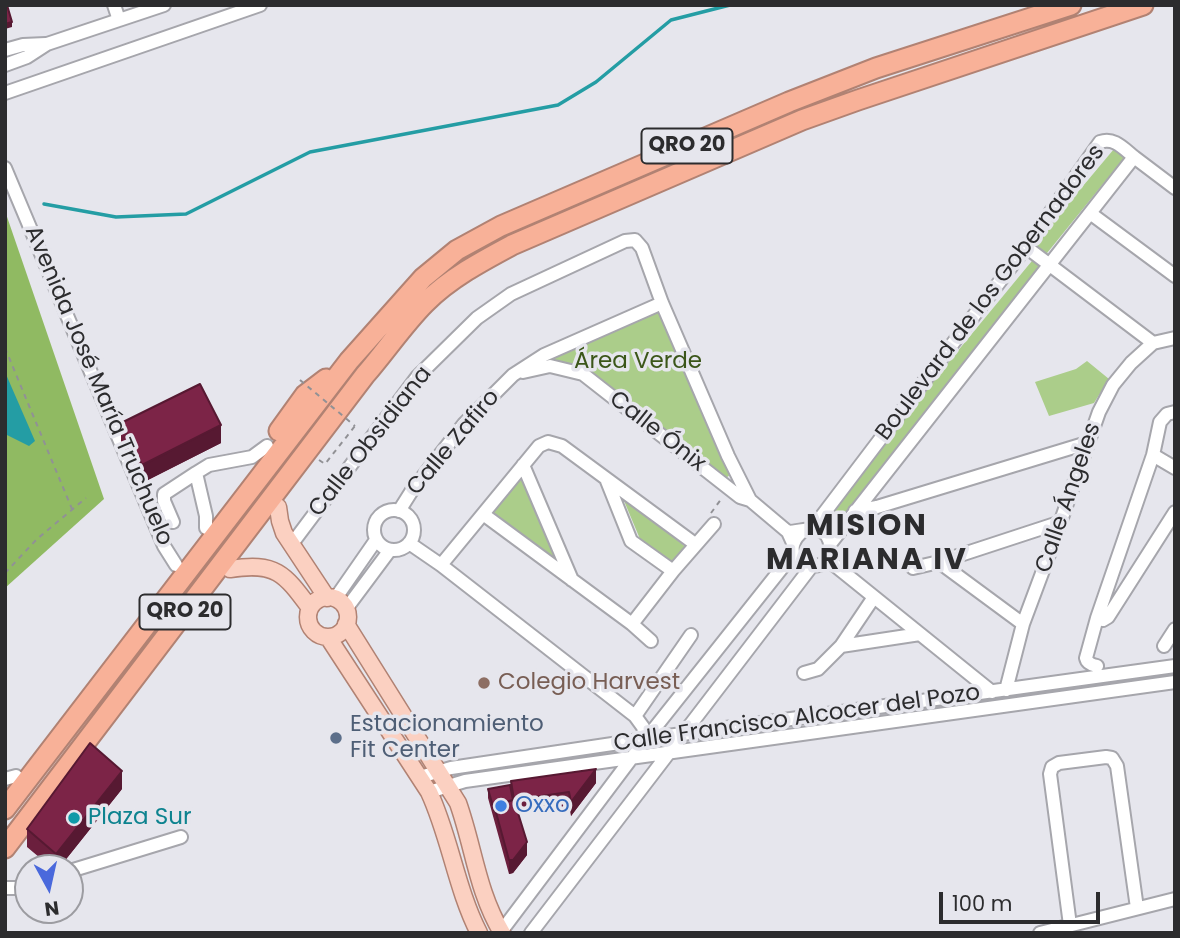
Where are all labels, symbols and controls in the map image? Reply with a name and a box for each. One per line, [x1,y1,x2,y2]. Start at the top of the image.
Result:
road number: QRO 20 [642,128,732,164]
street label: Boulevard de los Gobernadores [871,140,1111,446]
street label: Avenida José María Truchuelo [18,222,178,550]
park label: Área Verde [574,348,702,376]
street label: Calle Obsidiana [304,361,438,523]
street label: Calle Zafiro [402,385,506,501]
street label: Calle Ónix [603,386,711,478]
street label: Calle Ángeles [1030,419,1108,577]
district label: MISION MARIANA IV [767,509,967,580]
road number: QRO 20 [140,594,230,630]
place label: Colegio Harvest [498,669,680,697]
marker: Colegio Harvest [476,675,492,691]
street label: Calle Francisco Alcocer del Pozo [612,680,982,758]
place label: Estacionamiento Fit Center [350,711,544,765]
marker: Estacionamiento Fit Center [328,730,344,746]
place label: Oxxo [515,792,570,820]
marker: Oxxo [493,798,509,814]
place label: Plaza Sur [88,804,191,832]
marker: Plaza Sur [66,810,82,826]
north arrow [14,854,84,924]
scale bar [942,878,1103,922]
text: 100 m [952,889,1012,918]
text: N [43,894,61,923]

